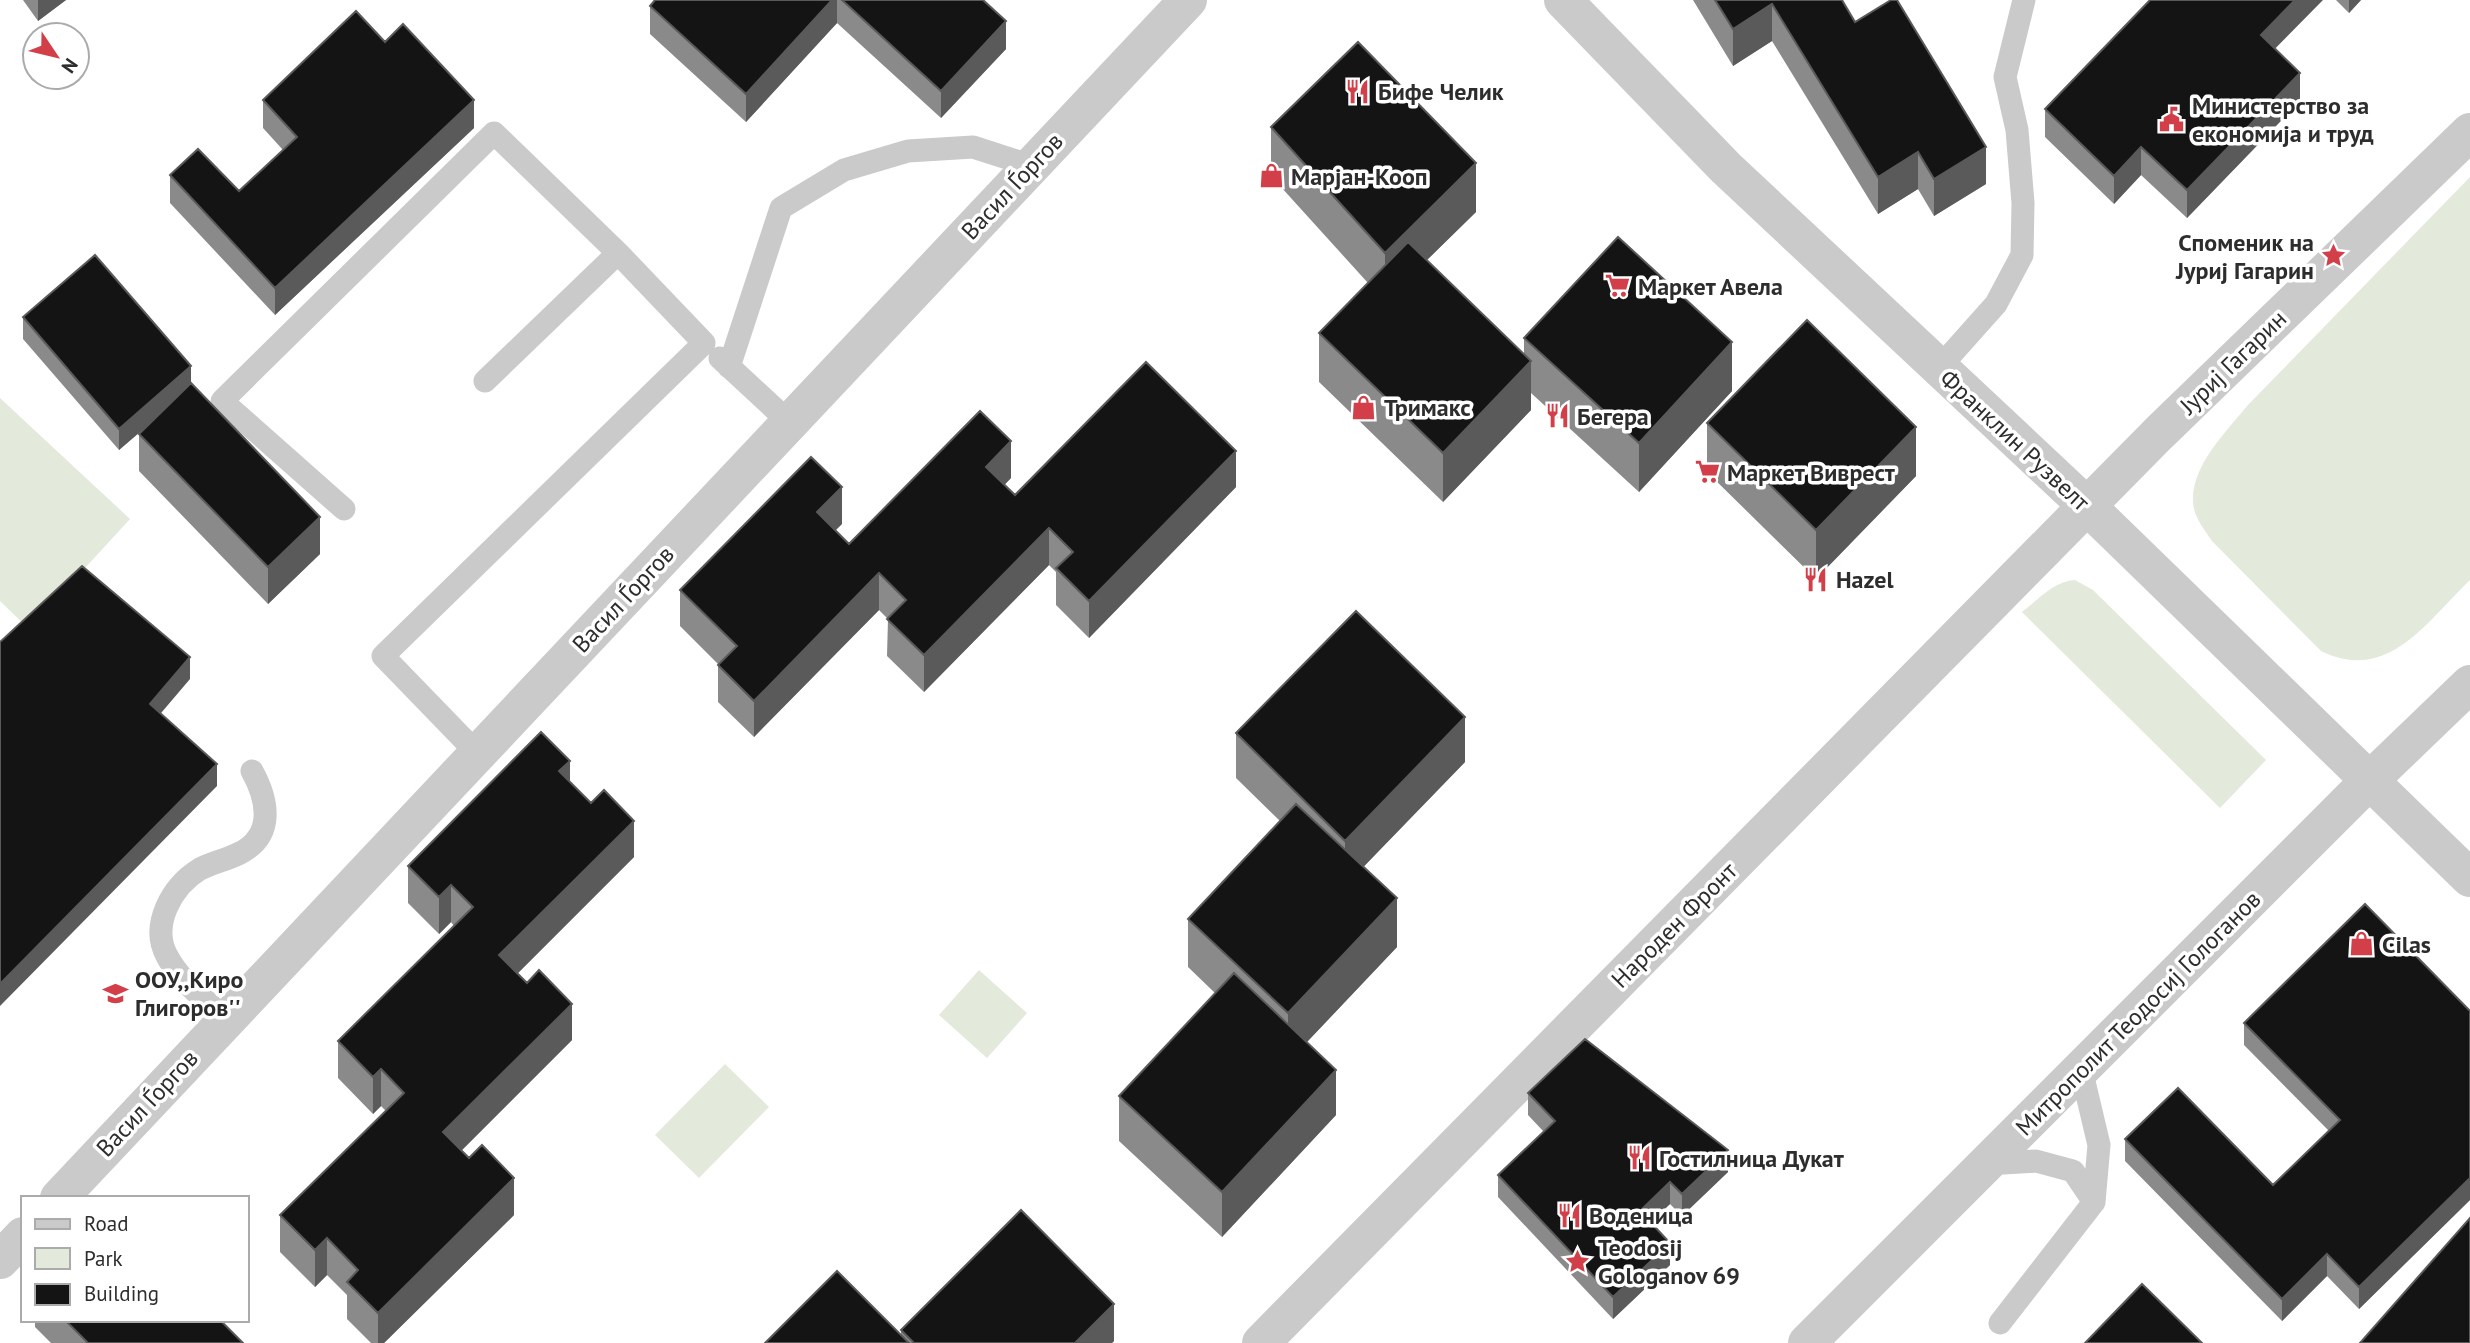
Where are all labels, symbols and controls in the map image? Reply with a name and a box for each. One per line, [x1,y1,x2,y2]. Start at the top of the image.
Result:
north arrow [21,21,91,91]
text: N [57,54,83,78]
place label: Бифе Челик [1378,76,1504,107]
restaurant icon: Бифе Челик [1344,77,1372,105]
place label: Министерство за економија и труд [2192,90,2374,149]
public building icon: Министерство за економија и труд [2158,105,2186,133]
street label: Васил Ѓоргов [954,126,1070,246]
place label: Марјан-Кооп [1291,161,1428,192]
shop icon: Марјан-Кооп [1257,162,1285,190]
place label: Споменик на Јуриј Гагарин [2175,227,2314,286]
place icon: Споменик на Јуриј Гагарин [2320,242,2348,270]
place label: Маркет Авела [1638,271,1783,302]
supermarket icon: Маркет Авела [1604,272,1632,300]
street label: Јуриј Гагарин [2172,303,2293,421]
street label: Франклин Рузвелт [1934,363,2097,518]
place label: Тримакс [1384,392,1471,423]
shop icon: Тримакс [1350,393,1378,421]
place label: Бегера [1577,401,1649,432]
restaurant icon: Бегера [1543,402,1571,430]
place label: Маркет Виврест [1727,457,1896,488]
supermarket icon: Маркет Виврест [1693,458,1721,486]
street label: Васил Ѓоргов [565,539,681,659]
place label: Hazel [1836,564,1895,595]
restaurant icon: Hazel [1802,565,1830,593]
street label: Народен Фронт [1605,855,1744,994]
street label: Митрополит Теодосиј Гологанов [2009,884,2267,1142]
place label: Cilas [2382,929,2431,960]
shop icon: Cilas [2348,930,2376,958]
place label: ООУ,,Киро Глигоров'' [135,964,243,1023]
school or university icon: ООУ,,Киро Глигоров'' [101,979,129,1007]
street label: Васил Ѓоргов [89,1043,205,1163]
place label: Гостилница Дукат [1659,1143,1845,1174]
restaurant icon: Гостилница Дукат [1625,1144,1653,1172]
legend [21,1196,248,1322]
place label: Воденица [1589,1200,1693,1231]
restaurant icon: Воденица [1555,1201,1583,1229]
text: Road [84,1210,128,1237]
place label: Teodosij Gologanov 69 [1598,1232,1740,1291]
text: Park [84,1245,123,1272]
place icon: Teodosij Gologanov 69 [1564,1247,1592,1275]
text: Building [84,1280,159,1307]

